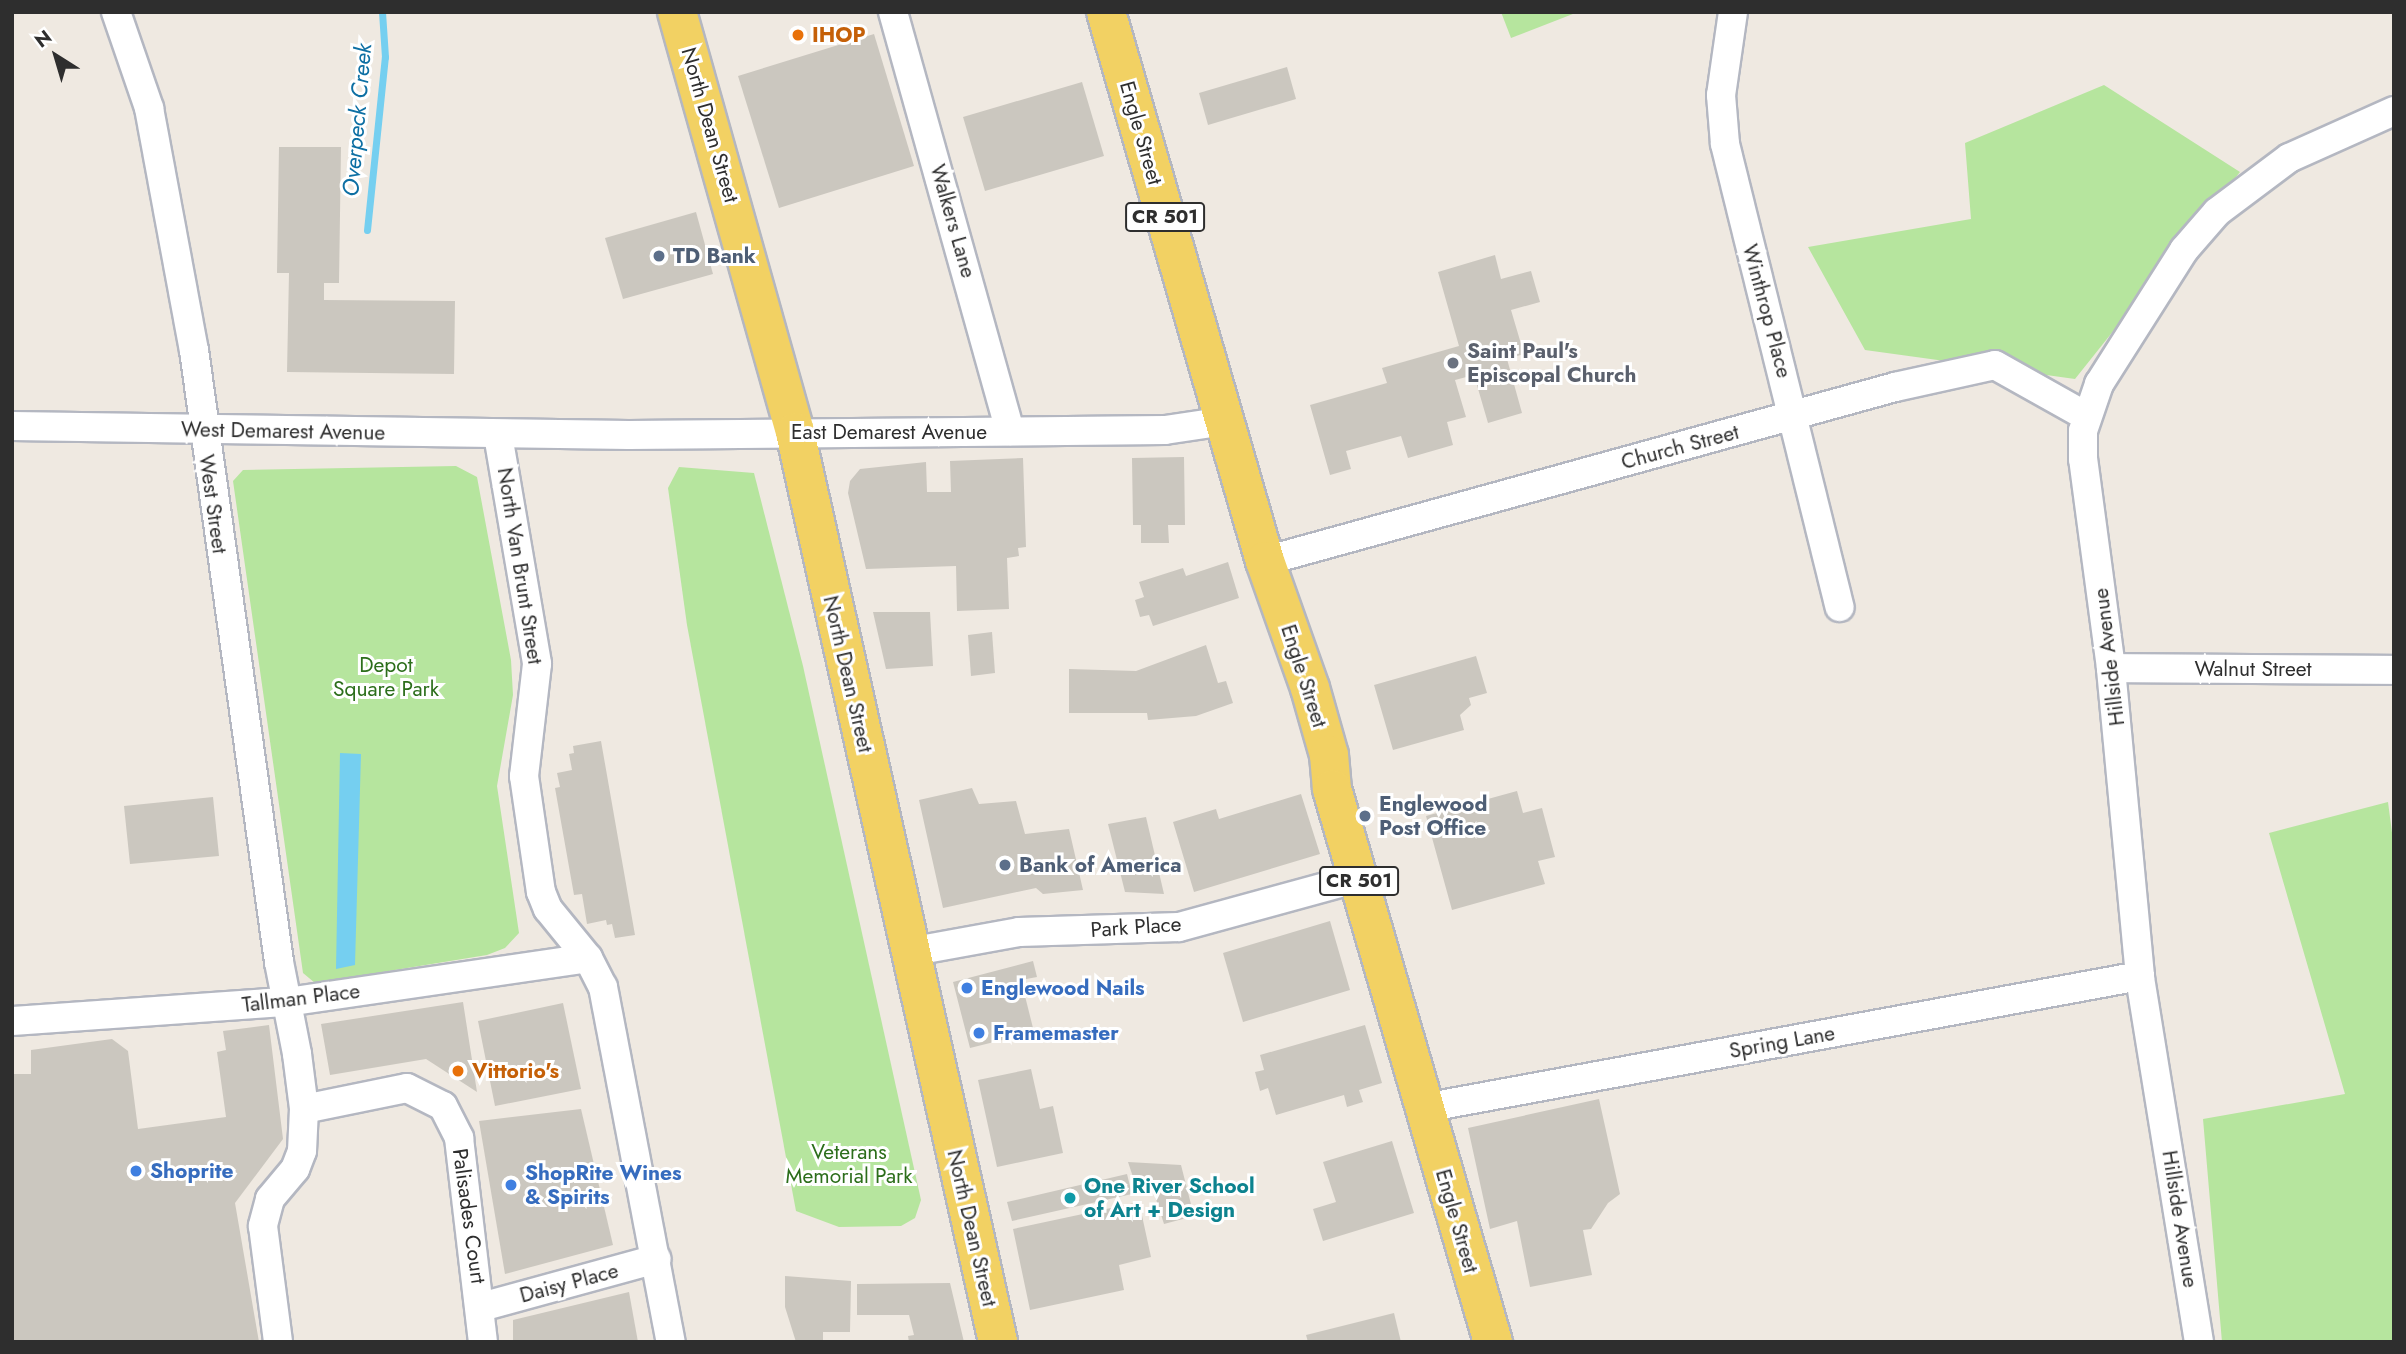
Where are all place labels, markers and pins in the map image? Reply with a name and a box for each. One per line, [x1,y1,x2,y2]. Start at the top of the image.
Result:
place label: IHOP [812,22,866,48]
marker: IHOP [790,27,806,43]
place label: TD Bank [673,243,756,269]
marker: TD Bank [651,248,667,264]
place label: Saint Paul's Episcopal Church [1467,338,1636,388]
marker: Saint Paul's Episcopal Church [1445,355,1461,371]
place label: Englewood Post Office [1379,791,1487,841]
marker: Englewood Post Office [1357,808,1373,824]
place label: Bank of America [1019,852,1181,878]
marker: Bank of America [997,857,1013,873]
place label: Englewood Nails [981,975,1145,1001]
marker: Englewood Nails [959,980,975,996]
place label: Framemaster [993,1020,1119,1046]
marker: Framemaster [971,1025,987,1041]
place label: Vittorio's [472,1058,559,1084]
marker: Vittorio's [450,1063,466,1079]
place label: Shoprite [150,1158,234,1184]
place label: ShopRite Wines & Spirits [525,1160,682,1210]
marker: Shoprite [128,1163,144,1179]
place label: One River School of Art + Design [1084,1173,1255,1223]
marker: ShopRite Wines & Spirits [503,1177,519,1193]
marker: One River School of Art + Design [1062,1190,1078,1206]

